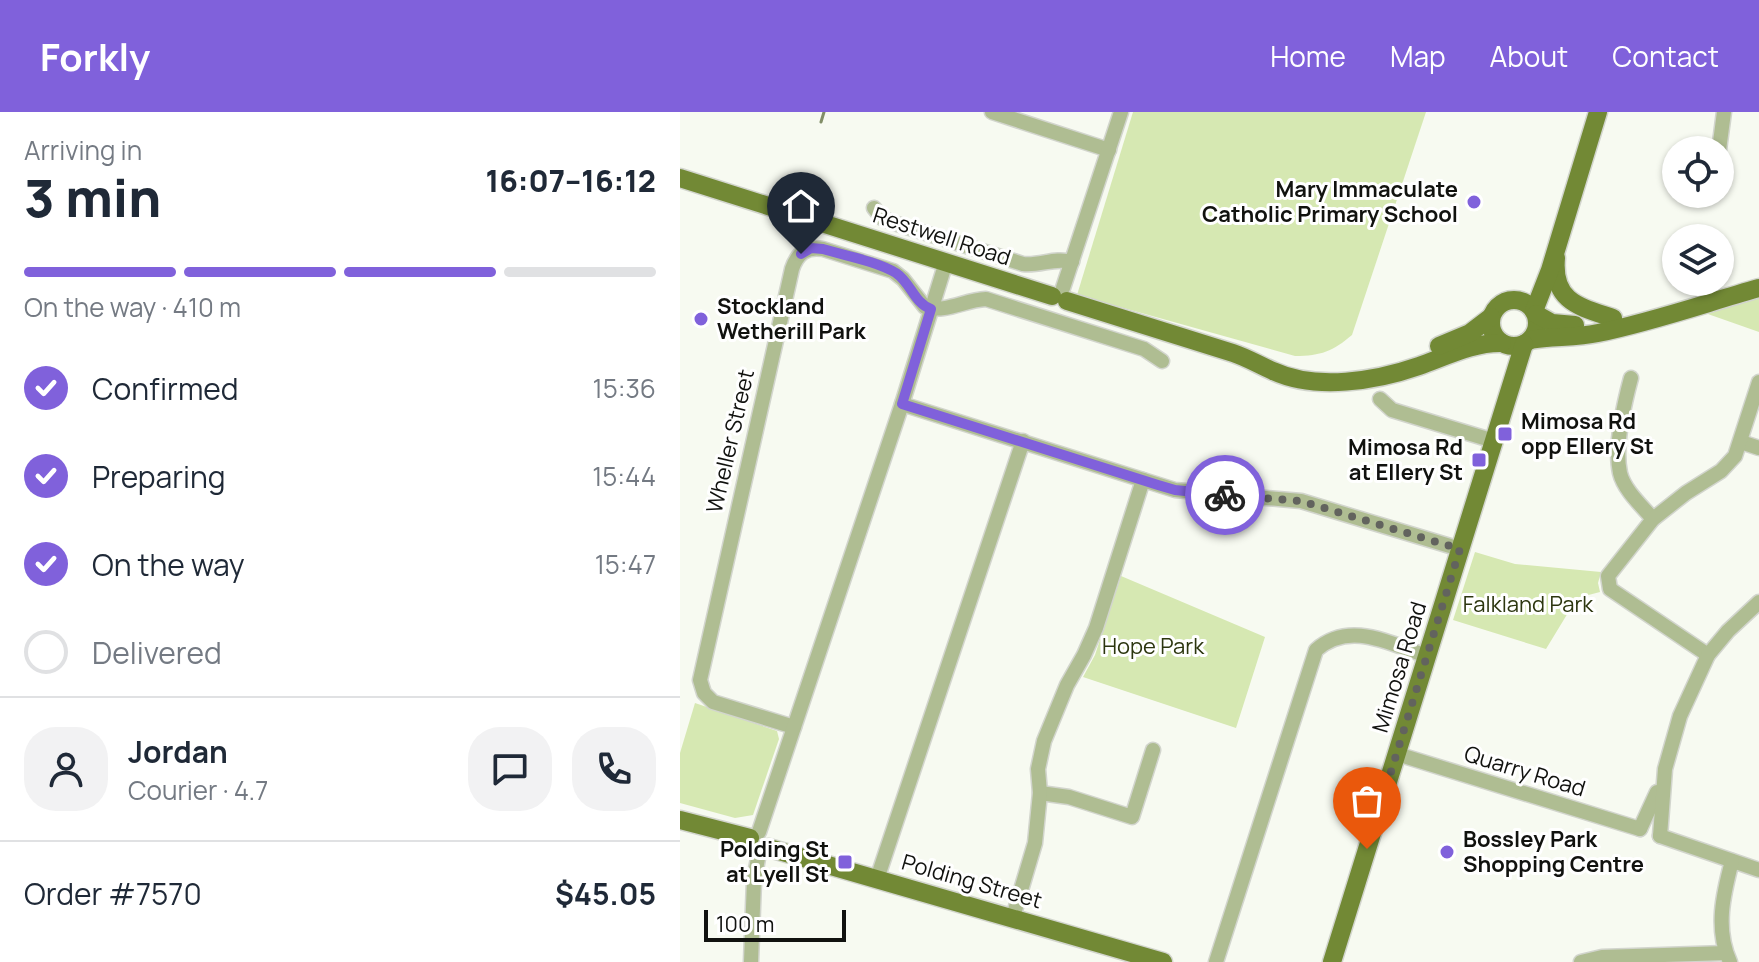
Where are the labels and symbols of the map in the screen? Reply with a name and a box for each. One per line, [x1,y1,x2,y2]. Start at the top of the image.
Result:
pin [767,172,835,254]
place label: Mary Immaculate Catholic Primary School [1202,174,1458,229]
marker: Mary Immaculate Catholic Primary School [1465,193,1483,211]
street label: Restwell Road [869,200,1015,272]
place label: Stockland Wetherill Park [717,291,867,346]
marker: Stockland Wetherill Park [692,310,710,328]
street label: Wheller Street [699,366,761,516]
place label: Mimosa Rd opp Ellery St [1521,406,1654,461]
marker: Mimosa Rd opp Ellery St [1496,425,1514,443]
place label: Mimosa Rd at Ellery St [1348,432,1463,487]
marker: Mimosa Rd at Ellery St [1470,451,1488,469]
courier [1185,455,1265,535]
park label: Falkland Park [1463,589,1594,619]
street label: Mimosa Road [1365,598,1433,736]
park label: Hope Park [1102,631,1205,661]
street label: Quarry Road [1461,738,1589,804]
pin [1333,767,1401,849]
place label: Bossley Park Shopping Centre [1463,824,1644,879]
place label: Polding St at Lyell St [720,834,829,889]
marker: Bossley Park Shopping Centre [1438,843,1456,861]
street label: Polding Street [898,847,1046,915]
marker: Polding St at Lyell St [836,853,854,871]
scale bar [704,906,846,942]

